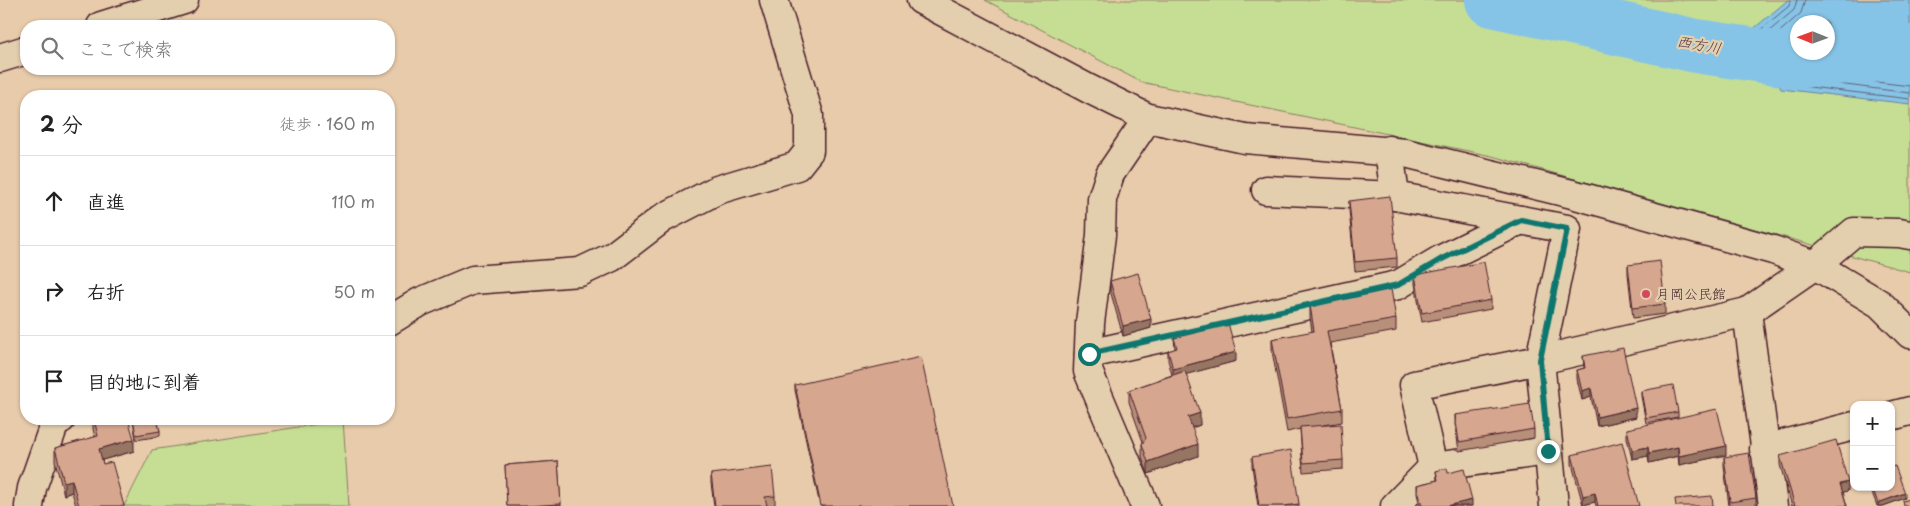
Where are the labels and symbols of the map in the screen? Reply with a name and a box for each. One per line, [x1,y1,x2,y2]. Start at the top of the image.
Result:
north arrow [1790,15,1835,60]
water label: 西方川 [1675,28,1723,59]
place label: 月岡公民館 [1656,283,1726,304]
marker: 月岡公民館 [1640,288,1652,300]
route start [1078,343,1101,366]
route end [1537,440,1560,463]

